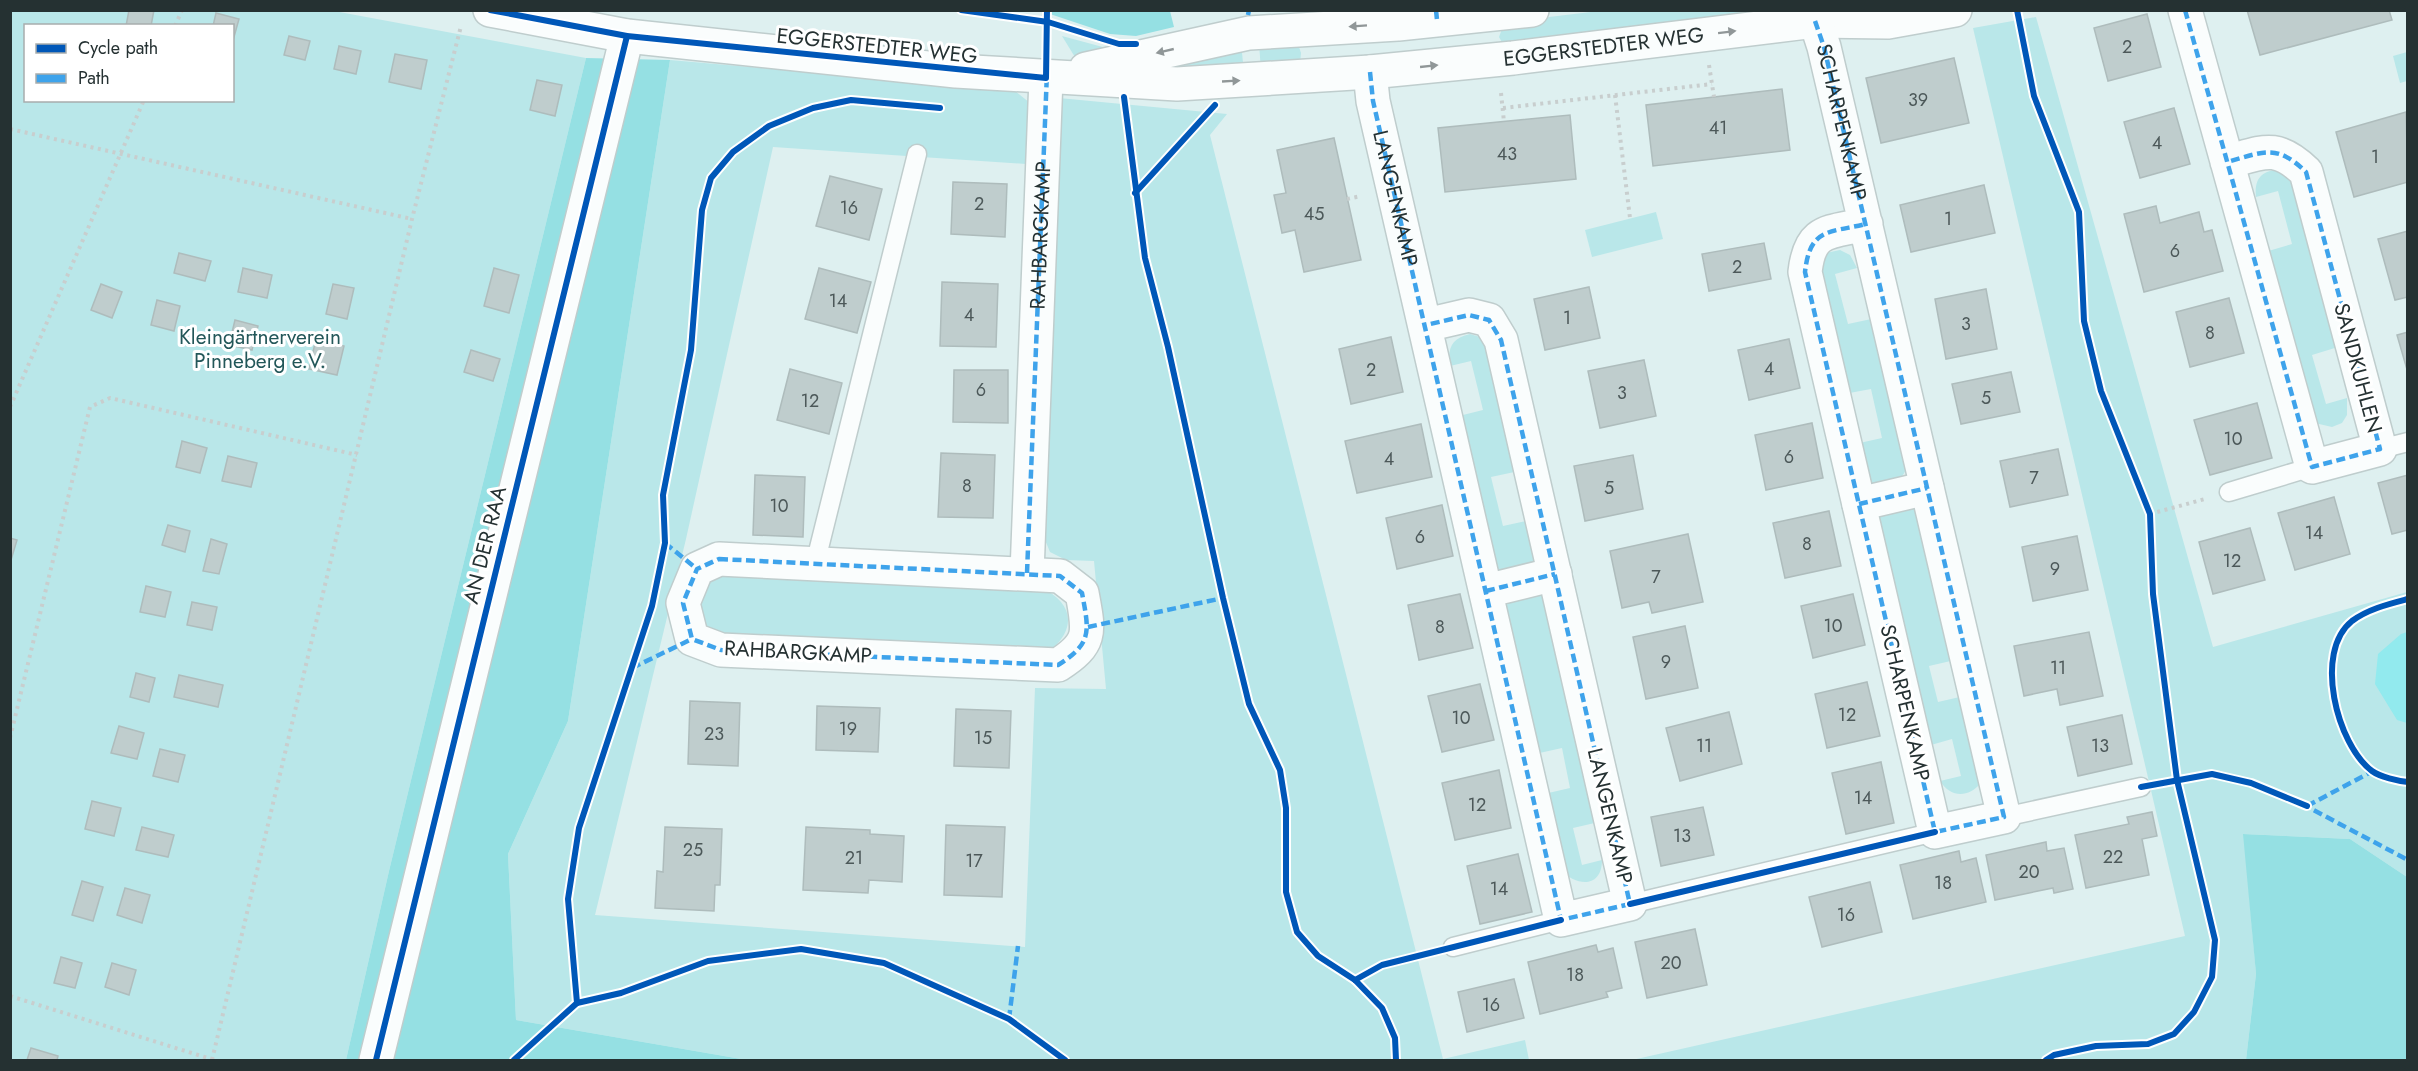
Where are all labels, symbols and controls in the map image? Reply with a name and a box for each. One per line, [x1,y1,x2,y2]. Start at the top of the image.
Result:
street label: EGGERSTEDTER WEG [1502,20,1706,74]
street label: EGGERSTEDTER WEG [775,21,979,71]
one-way arrow [1348,22,1367,31]
legend [24,24,234,102]
one-way arrow [1717,27,1736,36]
house number: 2 [2122,34,2132,60]
text: Cycle path [78,35,158,61]
street label: SCHARPENKAMP [1809,41,1874,203]
one-way arrow [1155,47,1174,56]
one-way arrow [1419,61,1438,71]
text: Path [78,65,110,91]
one-way arrow [1221,76,1240,85]
house number: 39 [1908,87,1928,113]
house number: 41 [1709,115,1727,141]
street label: LANGENKAMP [1365,127,1425,269]
house number: 4 [2152,130,2162,156]
house number: 43 [1497,141,1517,167]
house number: 1 [2371,144,2379,170]
street label: RAHBARGKAMP [1023,161,1058,310]
house number: 2 [974,191,984,217]
house number: 16 [840,195,858,221]
house number: 45 [1304,201,1324,227]
house number: 1 [1944,206,1952,232]
house number: 6 [2170,238,2180,264]
house number: 2 [1732,254,1742,280]
house number: 14 [829,288,847,314]
street label: SANDKUHLEN [2326,300,2390,436]
house number: 4 [964,302,974,328]
house number: 1 [1563,305,1571,331]
house number: 3 [1961,311,1971,337]
house number: 8 [2205,320,2215,346]
park label: Kleingärtnerverein Pinneberg e.V. [179,322,341,376]
house number: 4 [1764,356,1774,382]
house number: 2 [1366,357,1376,383]
house number: 6 [976,377,986,403]
house number: 3 [1617,380,1627,406]
house number: 5 [1981,385,1991,411]
house number: 12 [801,388,819,414]
house number: 10 [2224,426,2243,452]
house number: 6 [1784,444,1794,470]
house number: 4 [1384,446,1394,472]
house number: 7 [2029,465,2039,491]
house number: 8 [962,473,972,499]
house number: 5 [1604,475,1614,501]
street label: AN DER RAA [456,483,514,607]
house number: 10 [770,493,789,519]
house number: 14 [2305,520,2323,546]
house number: 6 [1415,524,1425,550]
house number: 8 [1802,531,1812,557]
house number: 12 [2223,548,2241,574]
house number: 9 [2050,556,2060,582]
house number: 7 [1651,564,1661,590]
house number: 10 [1824,613,1843,639]
house number: 8 [1435,614,1445,640]
street label: SCHARPENKAMP [1872,622,1938,784]
street label: RAHBARGKAMP [723,633,873,671]
house number: 9 [1661,649,1671,675]
house number: 11 [2050,655,2066,681]
house number: 12 [1838,702,1856,728]
house number: 10 [1452,705,1471,731]
house number: 19 [839,716,857,742]
house number: 23 [704,721,724,747]
house number: 15 [974,725,992,751]
house number: 11 [1696,733,1712,759]
house number: 13 [2091,733,2109,759]
street label: LANGENKAMP [1580,745,1640,887]
house number: 14 [1854,785,1872,811]
house number: 12 [1468,792,1486,818]
house number: 13 [1673,823,1691,849]
house number: 25 [683,837,703,863]
house number: 22 [2103,844,2123,870]
house number: 21 [845,845,863,871]
house number: 17 [965,848,983,874]
house number: 20 [2018,859,2040,885]
house number: 18 [1934,870,1952,896]
house number: 14 [1490,876,1508,902]
house number: 16 [1837,902,1855,928]
house number: 20 [1660,950,1682,976]
house number: 18 [1566,962,1584,988]
house number: 16 [1482,992,1500,1018]

